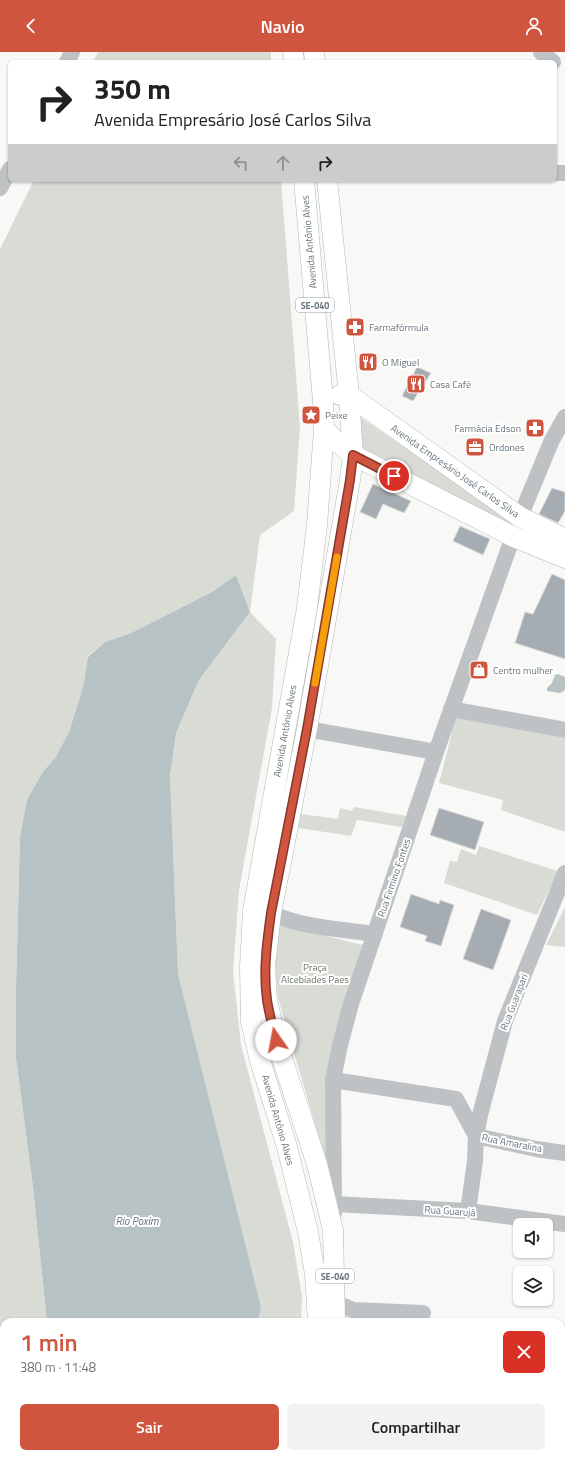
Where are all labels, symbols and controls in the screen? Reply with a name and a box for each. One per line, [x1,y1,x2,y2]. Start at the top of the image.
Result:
text: Navio [260,13,305,40]
icon: back [20,15,42,37]
icon: person [523,15,545,37]
text: 350 m [94,67,171,110]
icon: right [28,76,80,128]
text: Avenida Empresário José Carlos Silva [94,106,371,133]
icon: left [230,152,252,174]
icon: ahead [272,152,294,174]
icon: right [314,152,336,174]
street label: Avenida Antônio Alves [297,194,321,289]
road number: SE-040 [296,298,334,312]
pharmacy icon: Farmafórmula [344,316,366,338]
place label: Farmafórmula [369,320,429,335]
restaurant icon: O Miguel [357,351,379,373]
place label: O Miguel [382,355,419,370]
restaurant icon: Casa Café [405,373,427,395]
place label: Casa Café [430,377,471,392]
place icon: Peixe [300,404,322,426]
place label: Peixe [325,408,348,423]
pharmacy icon: Farmácia Edson [524,417,546,439]
street label: Avenida Empresário José Carlos Silva [388,421,522,521]
place label: Farmácia Edson [454,421,521,436]
office icon: Ordones [464,436,486,458]
place label: Ordones [489,440,525,455]
pin [377,459,411,493]
icon: arrive [383,465,405,487]
shop icon: Centro mulher [468,659,490,681]
place label: Centro mulher [493,663,553,678]
street label: Avenida Antônio Alves [270,683,301,778]
street label: Rua Firmino Fontes [374,837,415,919]
park label: Praça Alcebíades Paes [281,960,349,987]
street label: Rua Guarapari [496,972,532,1032]
position arrow [255,1019,297,1061]
street label: Avenida Antônio Alves [258,1073,298,1167]
street label: Rua Amaralina [480,1130,544,1156]
street label: Rua Guarujá [424,1202,476,1220]
water label: Rio Poxim [115,1213,159,1229]
map controls [513,1218,553,1306]
button: sound [513,1218,553,1258]
button: layers [513,1266,553,1306]
road number: SE-040 [316,1269,354,1283]
text: 1 min [20,1324,78,1360]
button: close [503,1331,545,1373]
text: 380 m · 11:48 [20,1357,96,1377]
button: Sair [20,1404,279,1450]
button: Compartilhar [287,1404,545,1450]

